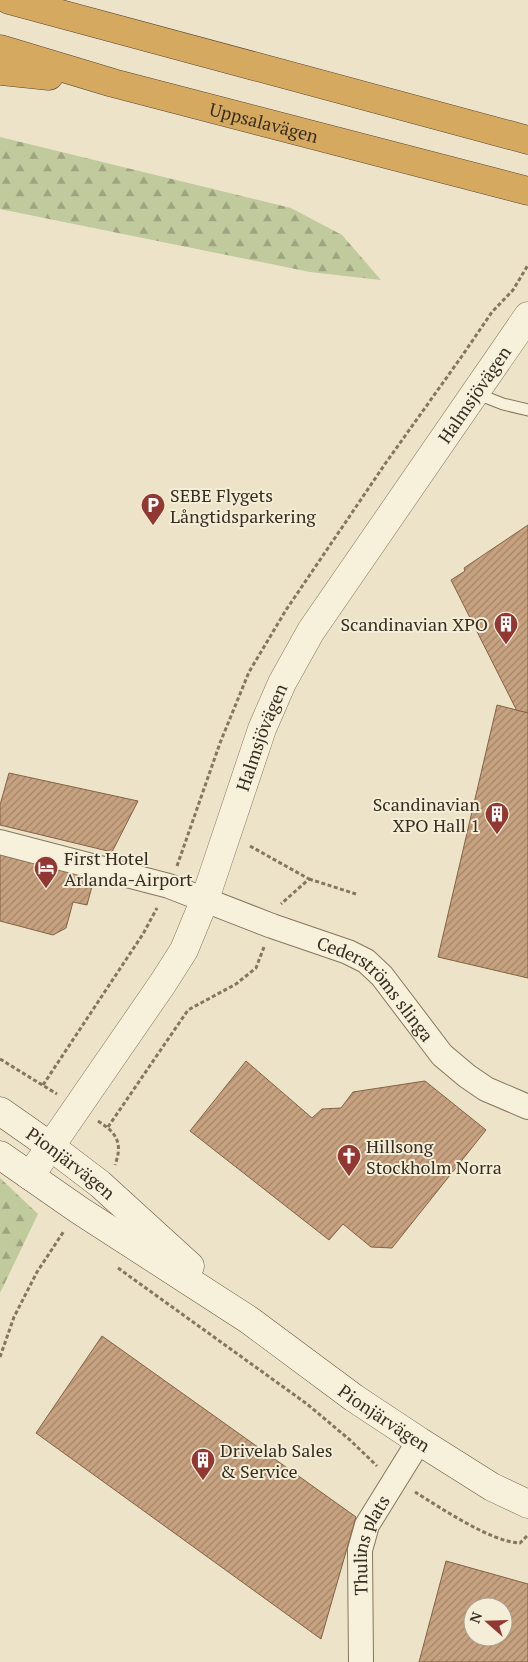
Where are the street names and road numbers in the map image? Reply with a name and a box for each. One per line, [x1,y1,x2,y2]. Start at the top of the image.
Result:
street label: Uppsalavägen [207,97,321,148]
street label: Halmsjövägen [432,341,516,448]
street label: Halmsjövägen [230,679,293,794]
street label: Cederströms slinga [314,930,439,1046]
street label: Pionjärvägen [22,1121,121,1205]
street label: Pionjärvägen [334,1379,435,1457]
street label: Thulins plats [348,1490,395,1596]

